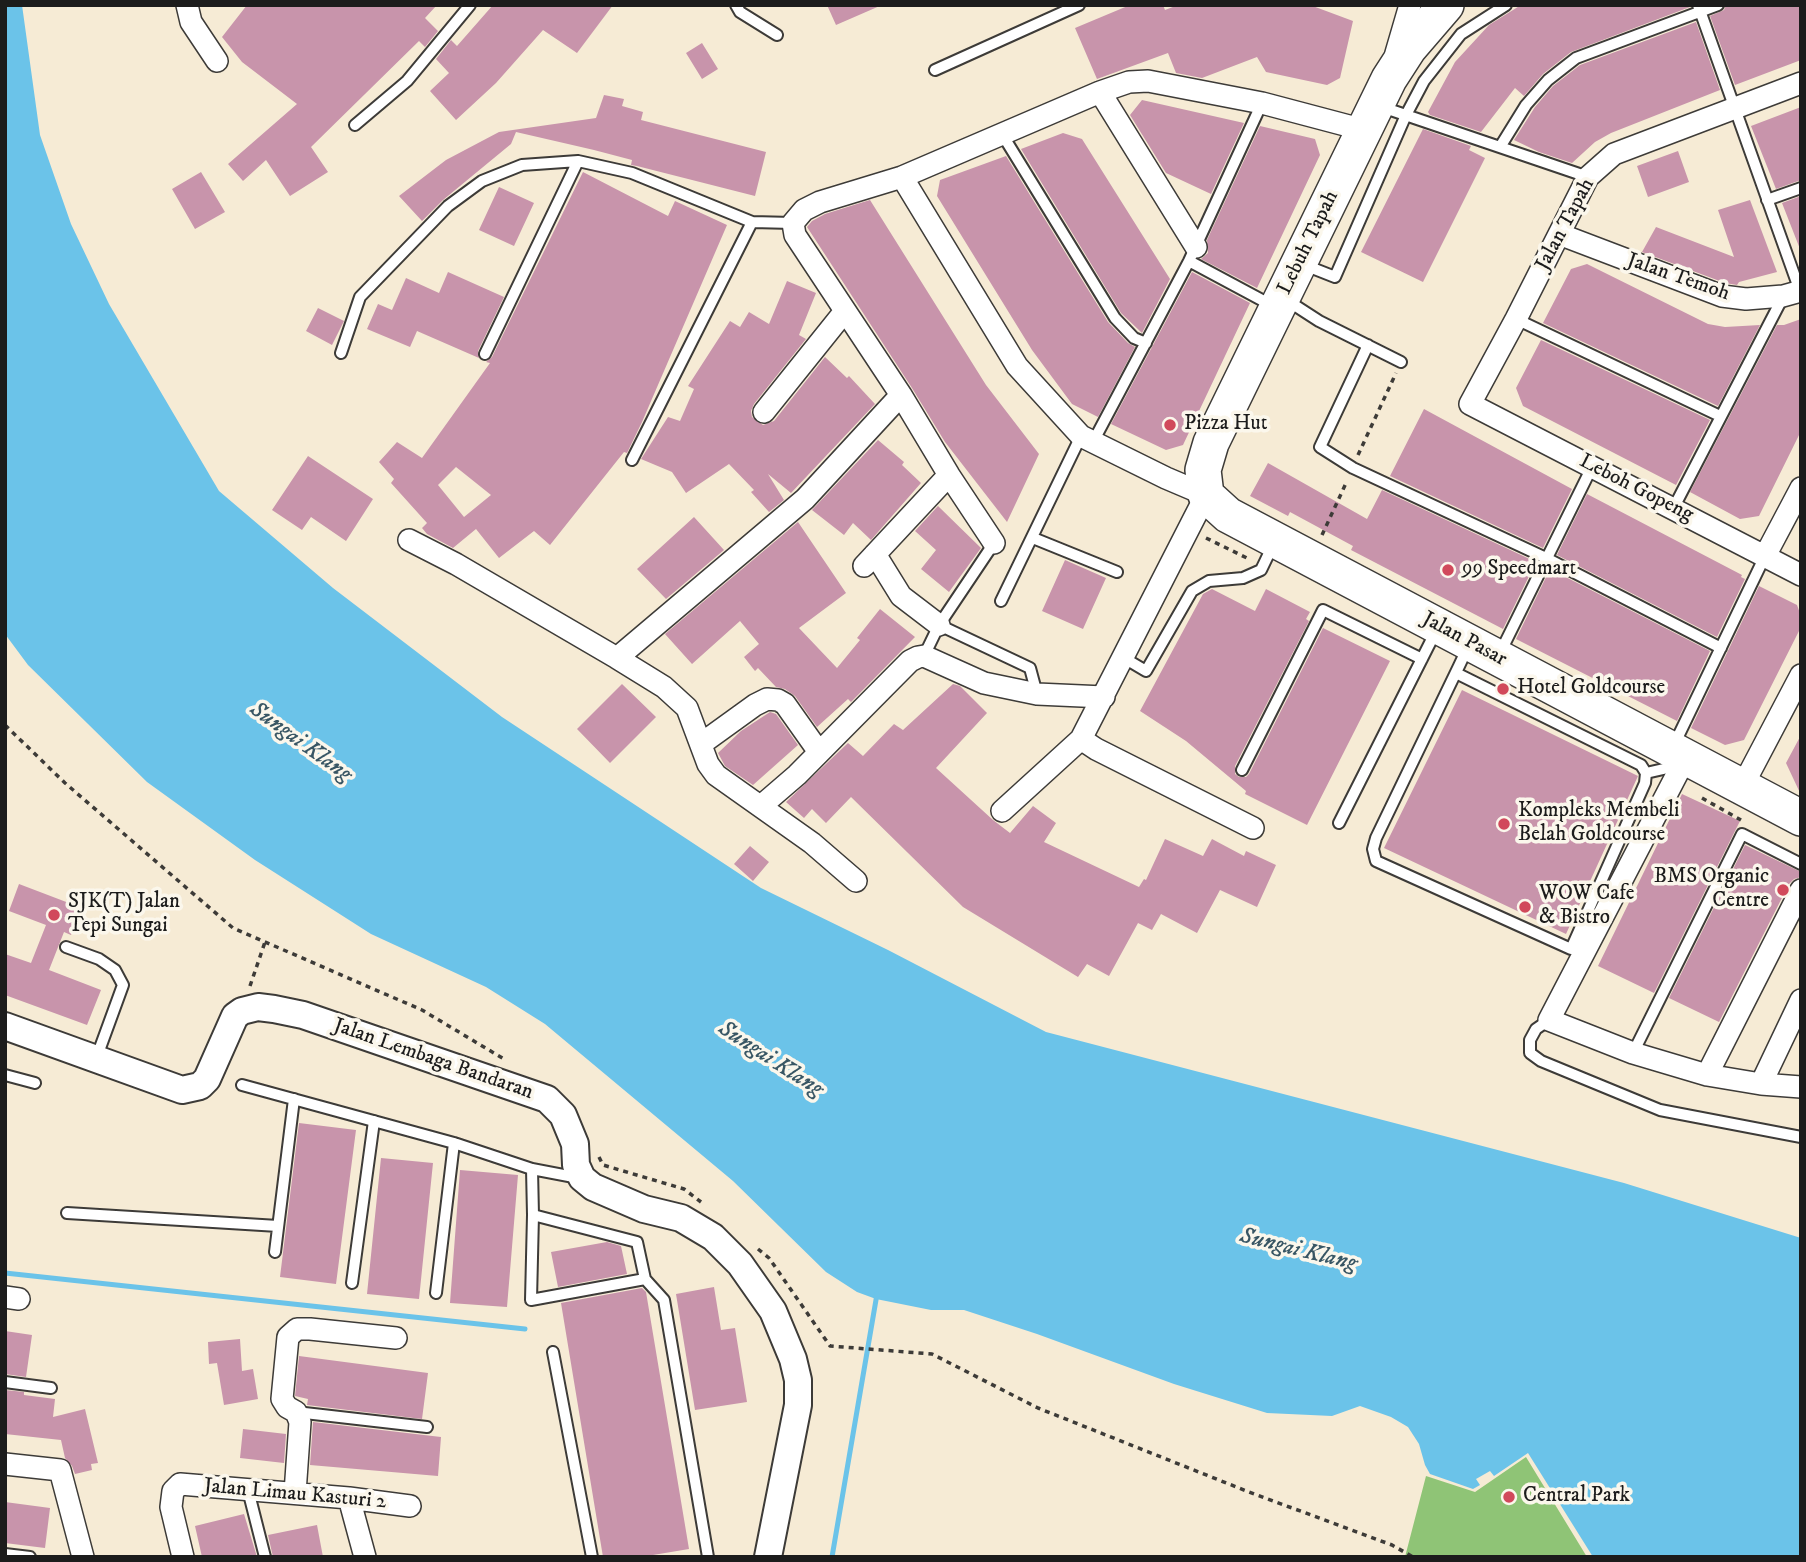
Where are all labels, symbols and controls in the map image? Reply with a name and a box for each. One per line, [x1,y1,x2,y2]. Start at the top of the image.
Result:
street label: Jalan Tapah [1531,174,1601,276]
street label: Lebuh Tapah [1273,187,1345,299]
street label: Jalan Temoh [1623,249,1733,307]
place label: Pizza Hut [1184,412,1267,438]
marker: Pizza Hut [1162,417,1178,433]
street label: Leboh Gopeng [1575,449,1697,529]
place label: 99 Speedmart [1462,557,1576,583]
marker: 99 Speedmart [1440,562,1456,578]
street label: Jalan Pasar [1417,607,1511,673]
place label: Hotel Goldcourse [1517,676,1665,702]
marker: Hotel Goldcourse [1495,681,1511,697]
water label: Sungai Klang [244,697,356,789]
place label: Kompleks Membeli Belah Goldcourse [1518,799,1679,849]
marker: Kompleks Membeli Belah Goldcourse [1496,816,1512,832]
place label: BMS Organic Centre [1654,865,1769,915]
place label: WOW Cafe & Bistro [1539,882,1635,932]
marker: BMS Organic Centre [1775,882,1791,898]
place label: SJK(T) Jalan Tepi Sungai [68,890,180,940]
marker: WOW Cafe & Bistro [1517,899,1533,915]
marker: SJK(T) Jalan Tepi Sungai [46,907,62,923]
street label: Jalan Lembaga Bandaran [330,1014,536,1106]
water label: Sungai Klang [712,1016,828,1104]
water label: Sungai Klang [1237,1223,1359,1279]
street label: Jalan Limau Kasturi 2 [203,1474,387,1516]
place label: Central Park [1523,1484,1630,1510]
marker: Central Park [1501,1489,1517,1505]

